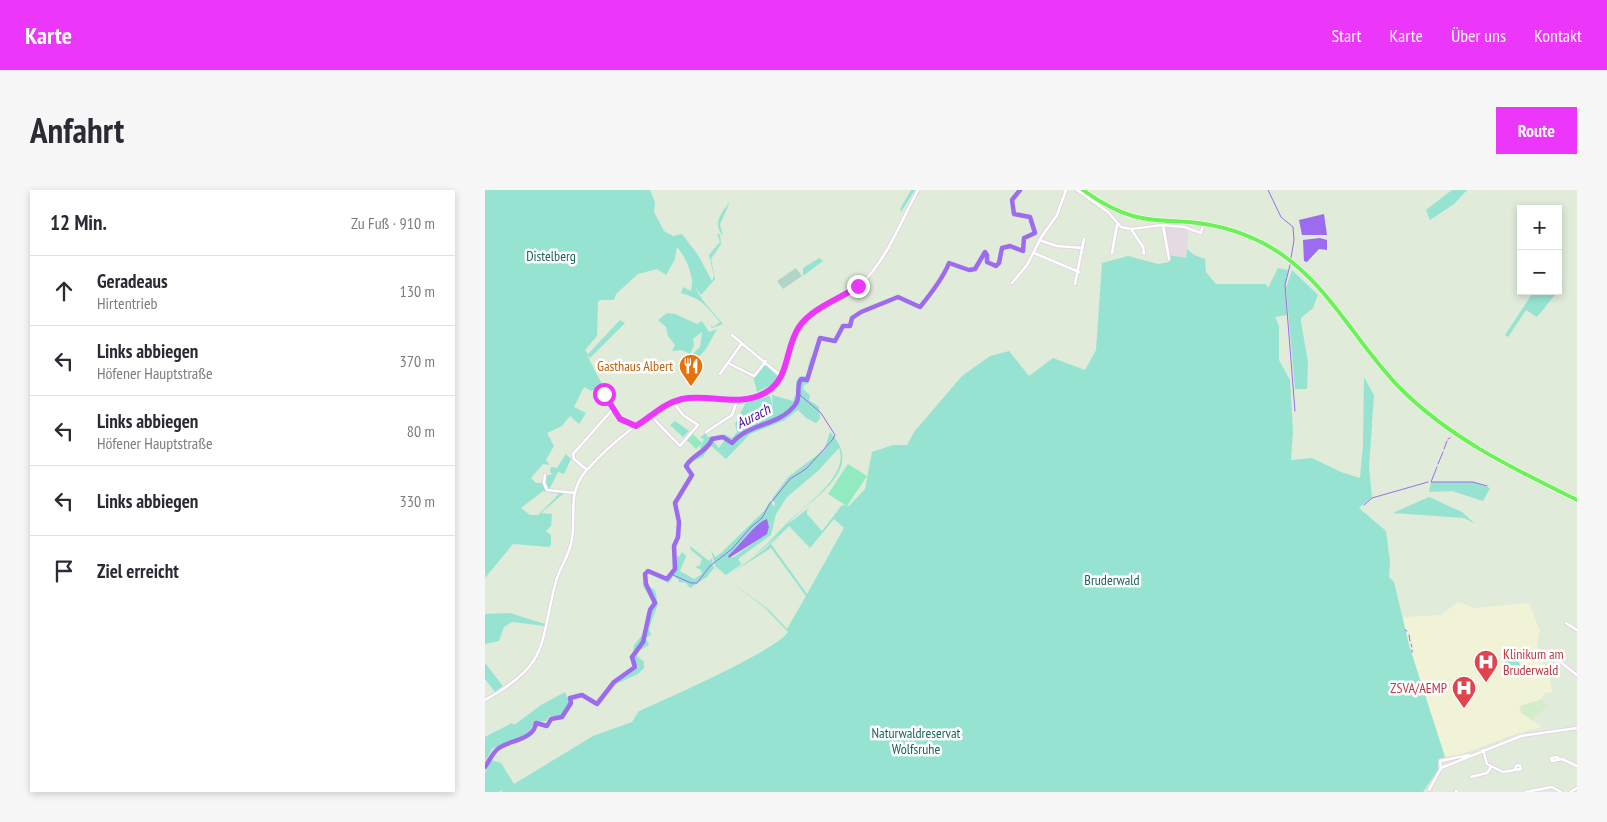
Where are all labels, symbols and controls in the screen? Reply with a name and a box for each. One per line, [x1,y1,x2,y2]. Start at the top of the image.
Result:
text: Karte [25,20,72,51]
text: Start [1331,24,1362,47]
text: Karte [1390,24,1423,47]
text: Über uns [1451,24,1506,47]
text: Kontakt [1534,24,1582,47]
text: Anfahrt [30,107,124,153]
button: Route [1496,107,1577,154]
map controls [1517,205,1562,295]
button: + [1517,205,1562,250]
text: 12 Min. [50,209,107,236]
text: Zu Fuß · 910 m [351,213,435,233]
park label: Distelberg [526,247,576,265]
button: − [1517,250,1562,295]
text: Geradeaus [97,269,168,293]
route end [847,275,870,298]
icon: ahead [50,277,78,305]
text: 130 m [400,281,435,301]
text: Hirtentrieb [97,293,158,313]
text: Links abbiegen [97,339,198,363]
icon: left [50,347,78,375]
text: 370 m [400,351,435,371]
restaurant icon: Gasthaus Albert [678,353,704,387]
place label: Gasthaus Albert [597,357,673,375]
text: Höfener Hauptstraße [97,363,213,383]
route start [593,383,616,406]
water label: Aurach [733,399,774,433]
text: Links abbiegen [97,409,198,433]
icon: left [50,417,78,445]
text: 80 m [407,421,435,441]
text: Höfener Hauptstraße [97,433,213,453]
icon: left [50,487,78,515]
text: Links abbiegen [97,489,198,513]
text: 330 m [400,491,435,511]
icon: arrive [50,557,78,585]
text: Ziel erreicht [97,559,179,583]
park label: Bruderwald [1084,571,1140,589]
place label: Klinikum am Bruderwald [1503,645,1564,679]
hospital icon: Klinikum am Bruderwald [1473,649,1499,683]
hospital icon: ZSVA/AEMP [1451,675,1477,709]
place label: ZSVA/AEMP [1390,679,1447,697]
park label: Naturwaldreservat Wolfsruhe [872,724,961,758]

